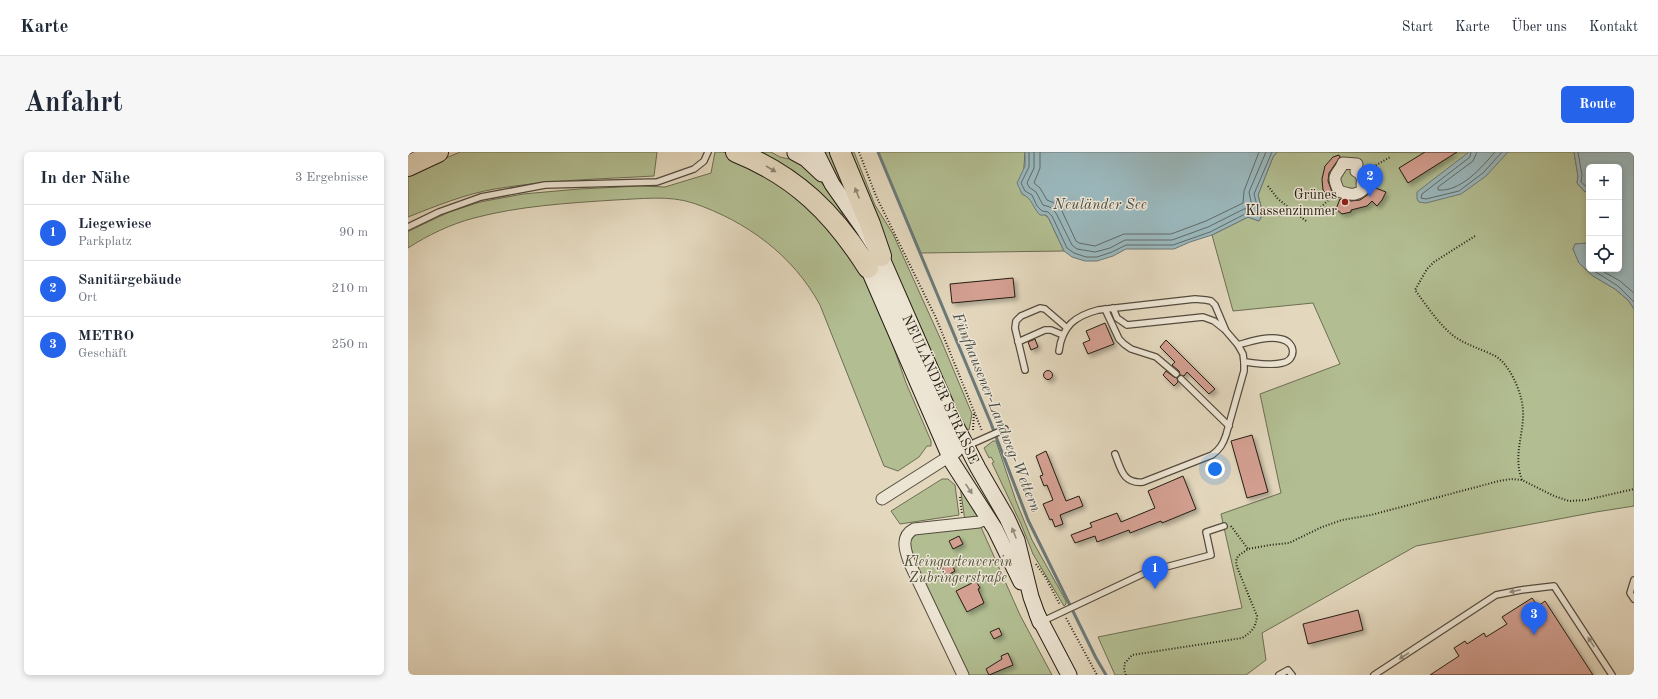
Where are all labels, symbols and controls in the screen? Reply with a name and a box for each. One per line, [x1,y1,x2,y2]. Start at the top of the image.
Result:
text: Karte [20,18,68,37]
text: Start [1402,20,1433,34]
text: Karte [1455,20,1490,34]
text: Über uns [1512,20,1567,34]
text: Kontakt [1589,20,1638,34]
button: Route [1561,86,1634,123]
text: Anfahrt [24,90,123,118]
pin: 2 [1357,164,1383,197]
map controls [1586,164,1622,272]
button: + [1586,164,1622,200]
one-way arrow [766,165,776,173]
text: In der Nähe [40,170,130,187]
text: 3 Ergebnisse [295,171,368,184]
one-way arrow [854,187,860,199]
place label: Grünes Klassenzimmer [1245,188,1337,218]
marker: Grünes Klassenzimmer [1340,197,1350,207]
water label: Neuländer See [1052,198,1147,213]
button: − [1586,200,1622,236]
text: Liegewiese [78,217,152,232]
text: 1 [49,226,57,239]
text: 90 m [339,226,368,239]
text: Parkplatz [78,235,132,248]
button: locate [1586,236,1622,272]
text: Sanitärgebäude [78,273,182,288]
text: 2 [49,282,57,295]
text: 210 m [331,282,368,295]
text: Ort [78,291,97,304]
water label: Fünfhausener-Landweg-Wettern [948,310,1043,515]
street label: NEULÄNDER STRASSE [899,311,984,466]
text: METRO [78,329,134,344]
text: 3 [49,338,57,351]
text: 250 m [331,338,368,351]
text: Geschäft [78,347,127,360]
your location [1205,459,1225,479]
one-way arrow [965,484,973,494]
one-way arrow [1011,527,1017,539]
park label: Kleingartenverein Zubringerstraße [903,555,1012,586]
pin: 1 [1142,556,1168,589]
one-way arrow [1509,589,1521,595]
pin: 3 [1521,602,1547,635]
one-way arrow [1587,637,1595,648]
one-way arrow [1398,652,1410,659]

